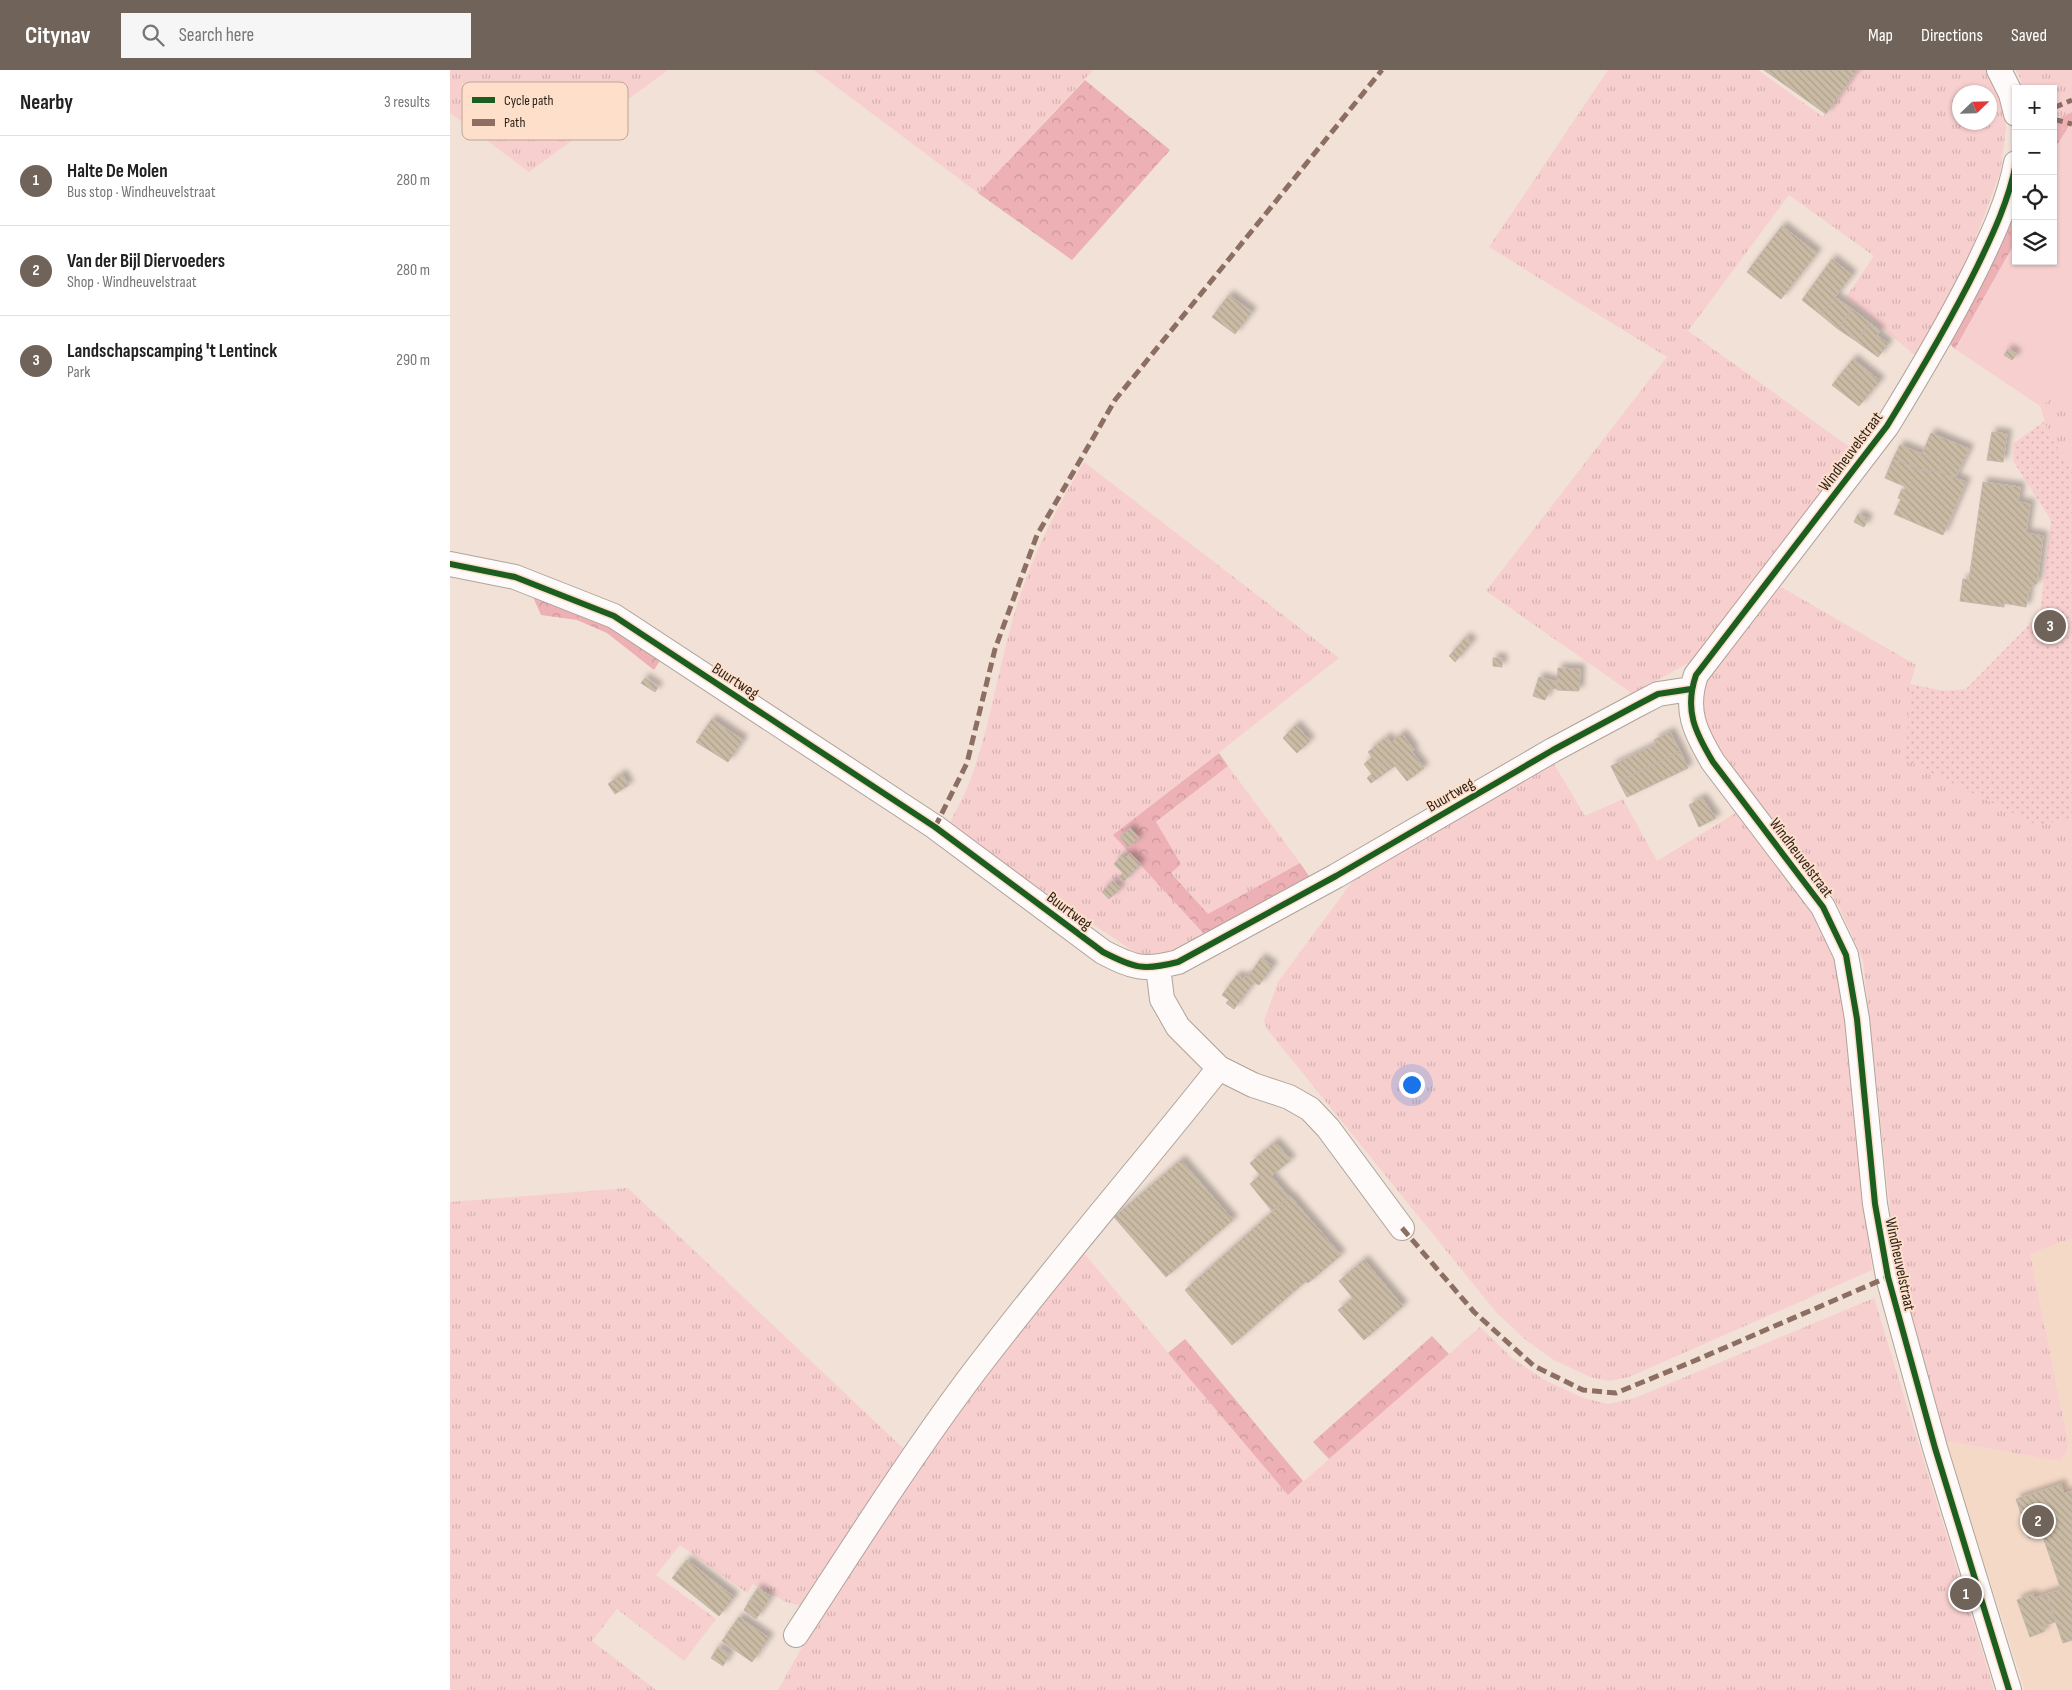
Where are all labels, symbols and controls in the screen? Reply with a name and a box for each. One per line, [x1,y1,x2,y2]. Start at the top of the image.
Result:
search box [121,13,471,58]
text: Citynav [25,21,91,50]
icon: search [139,21,167,49]
text: Search here [179,24,254,47]
text: Map [1868,25,1893,46]
text: Directions [1921,25,1983,46]
text: Saved [2011,25,2047,46]
legend [462,82,628,140]
north arrow [1952,85,1997,130]
map controls [2012,85,2057,265]
button: + [2012,85,2057,130]
text: Nearby [20,90,73,115]
text: Cycle path [504,92,554,109]
text: 3 results [384,93,430,112]
text: Path [504,114,525,131]
button: − [2012,130,2057,175]
text: Halte De Molen [67,160,168,183]
text: 1 [33,171,39,190]
text: 280 m [396,171,430,190]
button: locate [2012,175,2057,220]
text: Bus stop · Windheuvelstraat [67,183,216,202]
button: layers [2012,220,2057,265]
text: Van der Bijl Diervoeders [67,250,225,273]
text: 2 [32,261,40,280]
text: 280 m [396,261,430,280]
text: Shop · Windheuvelstraat [67,273,197,292]
text: Landschapscamping 't Lentinck [67,340,277,363]
text: 3 [32,351,40,370]
text: 290 m [396,351,430,370]
text: Park [67,363,90,382]
street label: Windheuvelstraat [1815,408,1887,495]
pin: 3 [2034,607,2066,645]
street label: Buurtweg [708,659,762,703]
street label: Buurtweg [1424,774,1478,817]
street label: Windheuvelstraat [1765,814,1837,901]
street label: Buurtweg [1043,888,1096,934]
your location [1399,1072,1425,1098]
street label: Windheuvelstraat [1880,1216,1919,1313]
pin: 2 [2022,1502,2054,1540]
pin: 1 [1950,1575,1982,1613]

